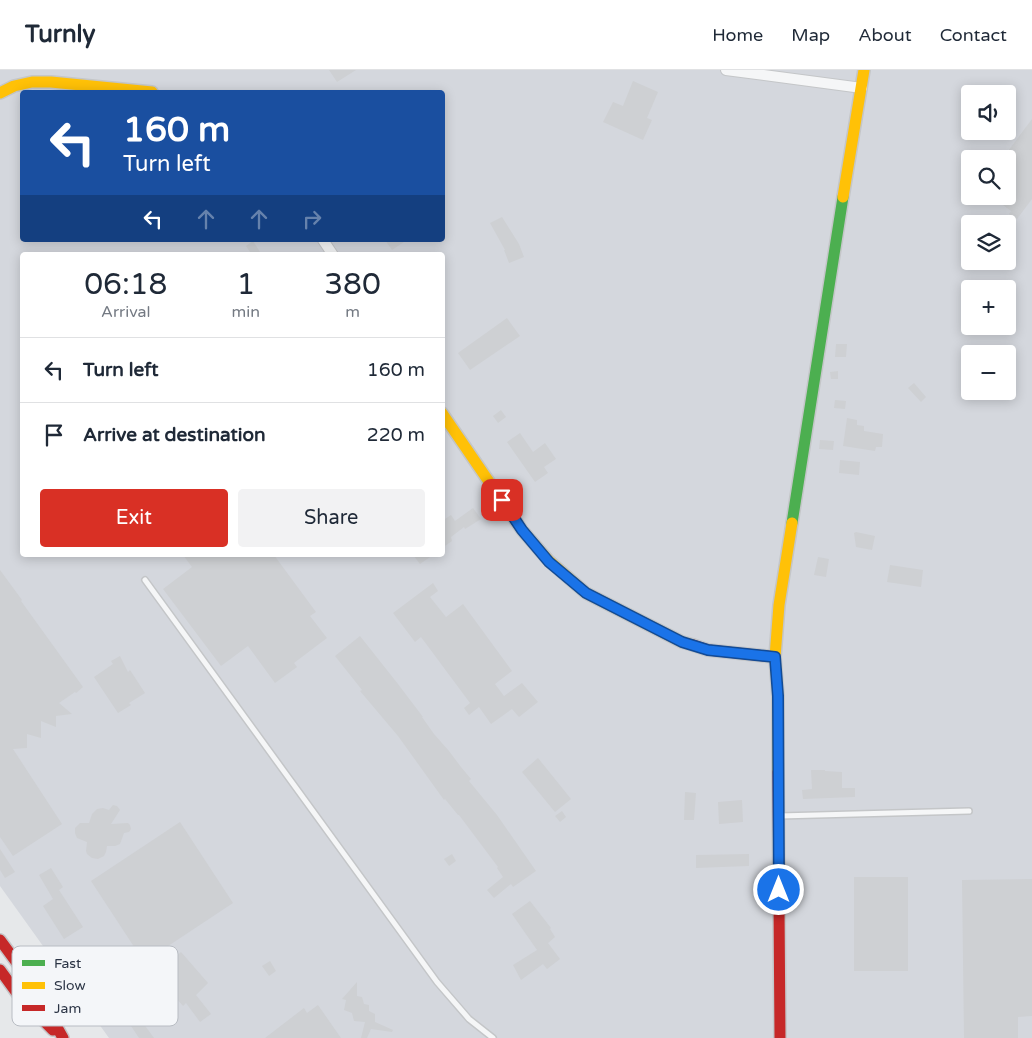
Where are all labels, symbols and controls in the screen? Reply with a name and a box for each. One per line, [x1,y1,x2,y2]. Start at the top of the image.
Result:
text: Turnly [25,20,95,49]
text: Home [712,24,763,46]
text: Map [791,24,830,46]
text: About [858,24,912,46]
text: Contact [940,24,1007,46]
map controls [961,85,1016,400]
button: sound [961,85,1016,140]
text: 160 m [123,109,230,151]
icon: left [40,110,105,175]
button: search [961,150,1016,205]
text: Turn left [123,151,211,177]
icon: left [139,205,167,233]
icon: ahead [192,205,220,233]
icon: ahead [245,205,273,233]
icon: right [298,205,326,233]
button: layers [961,215,1016,270]
text: 06:18 [84,266,167,303]
text: 1 [236,266,255,303]
text: 380 [324,266,381,303]
button: + [961,280,1016,335]
text: Arrival [101,302,151,322]
text: min [232,302,260,322]
text: m [345,302,360,322]
button: − [961,345,1016,400]
icon: left [40,356,68,384]
text: Turn left [83,359,159,381]
text: 160 m [367,359,425,381]
icon: arrive [40,421,68,449]
text: Arrive at destination [83,424,266,446]
text: 220 m [367,424,425,446]
pin [481,479,523,521]
icon: arrive [488,486,516,514]
button: Exit [40,489,228,547]
button: Share [238,489,425,547]
position arrow [752,863,804,915]
legend [12,946,178,1026]
text: Fast [54,955,82,972]
text: Slow [54,977,86,994]
text: Jam [54,1000,81,1017]

